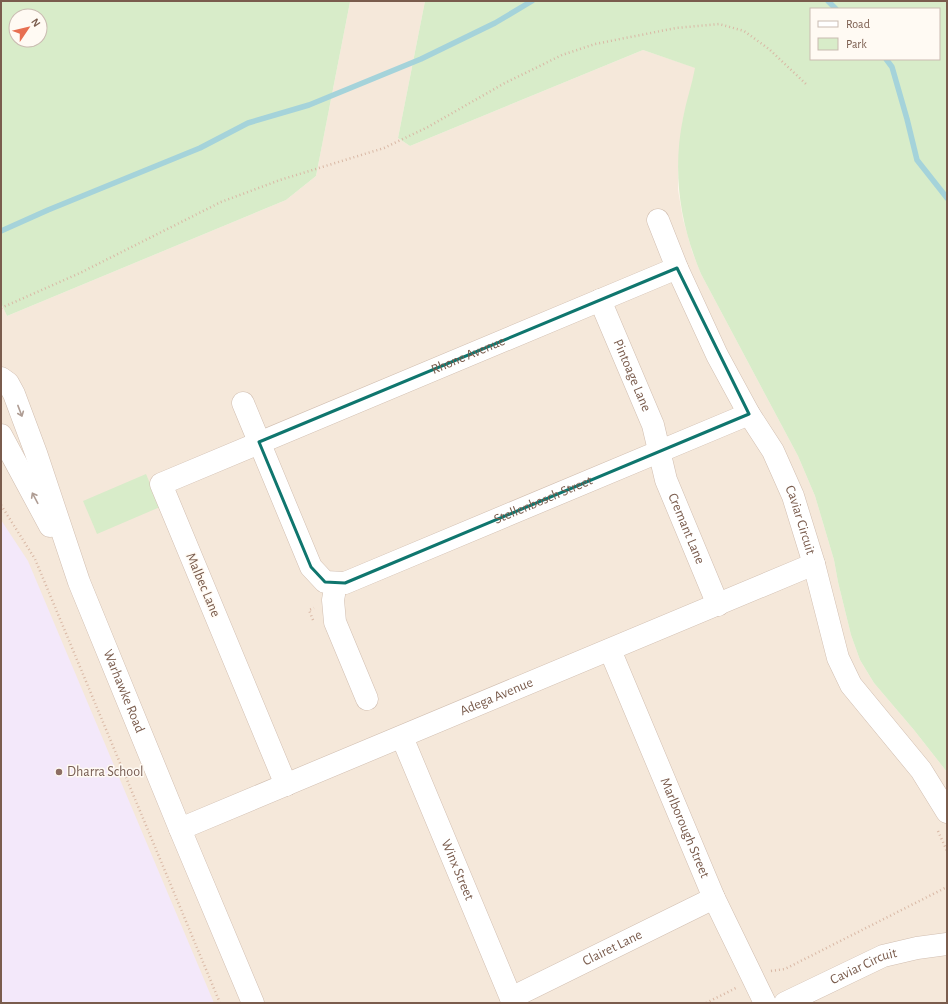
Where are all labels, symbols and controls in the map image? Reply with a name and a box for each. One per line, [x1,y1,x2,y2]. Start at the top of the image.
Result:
north arrow [8,8,48,48]
legend [810,8,940,60]
text: N [29,16,42,29]
text: Road [846,18,870,30]
text: Park [846,38,867,50]
street label: Rhone Avenue [429,334,507,377]
street label: Pintoage Lane [611,337,653,414]
one-way arrow [17,405,25,417]
street label: Stellenbosch Street [492,473,595,527]
street label: Caviar Circuit [782,483,818,557]
street label: Cremant Lane [665,491,707,566]
one-way arrow [31,493,38,505]
street label: Malbec Lane [183,551,223,619]
street label: Warhawke Road [100,648,147,735]
street label: Adega Avenue [458,675,535,718]
place label: Dharra School [67,765,144,779]
marker: Dharra School [54,767,64,777]
street label: Marlborough Street [657,776,712,881]
street label: Winx Street [439,837,477,903]
street label: Clairet Lane [580,928,644,969]
street label: Caviar Circuit [828,946,899,987]

